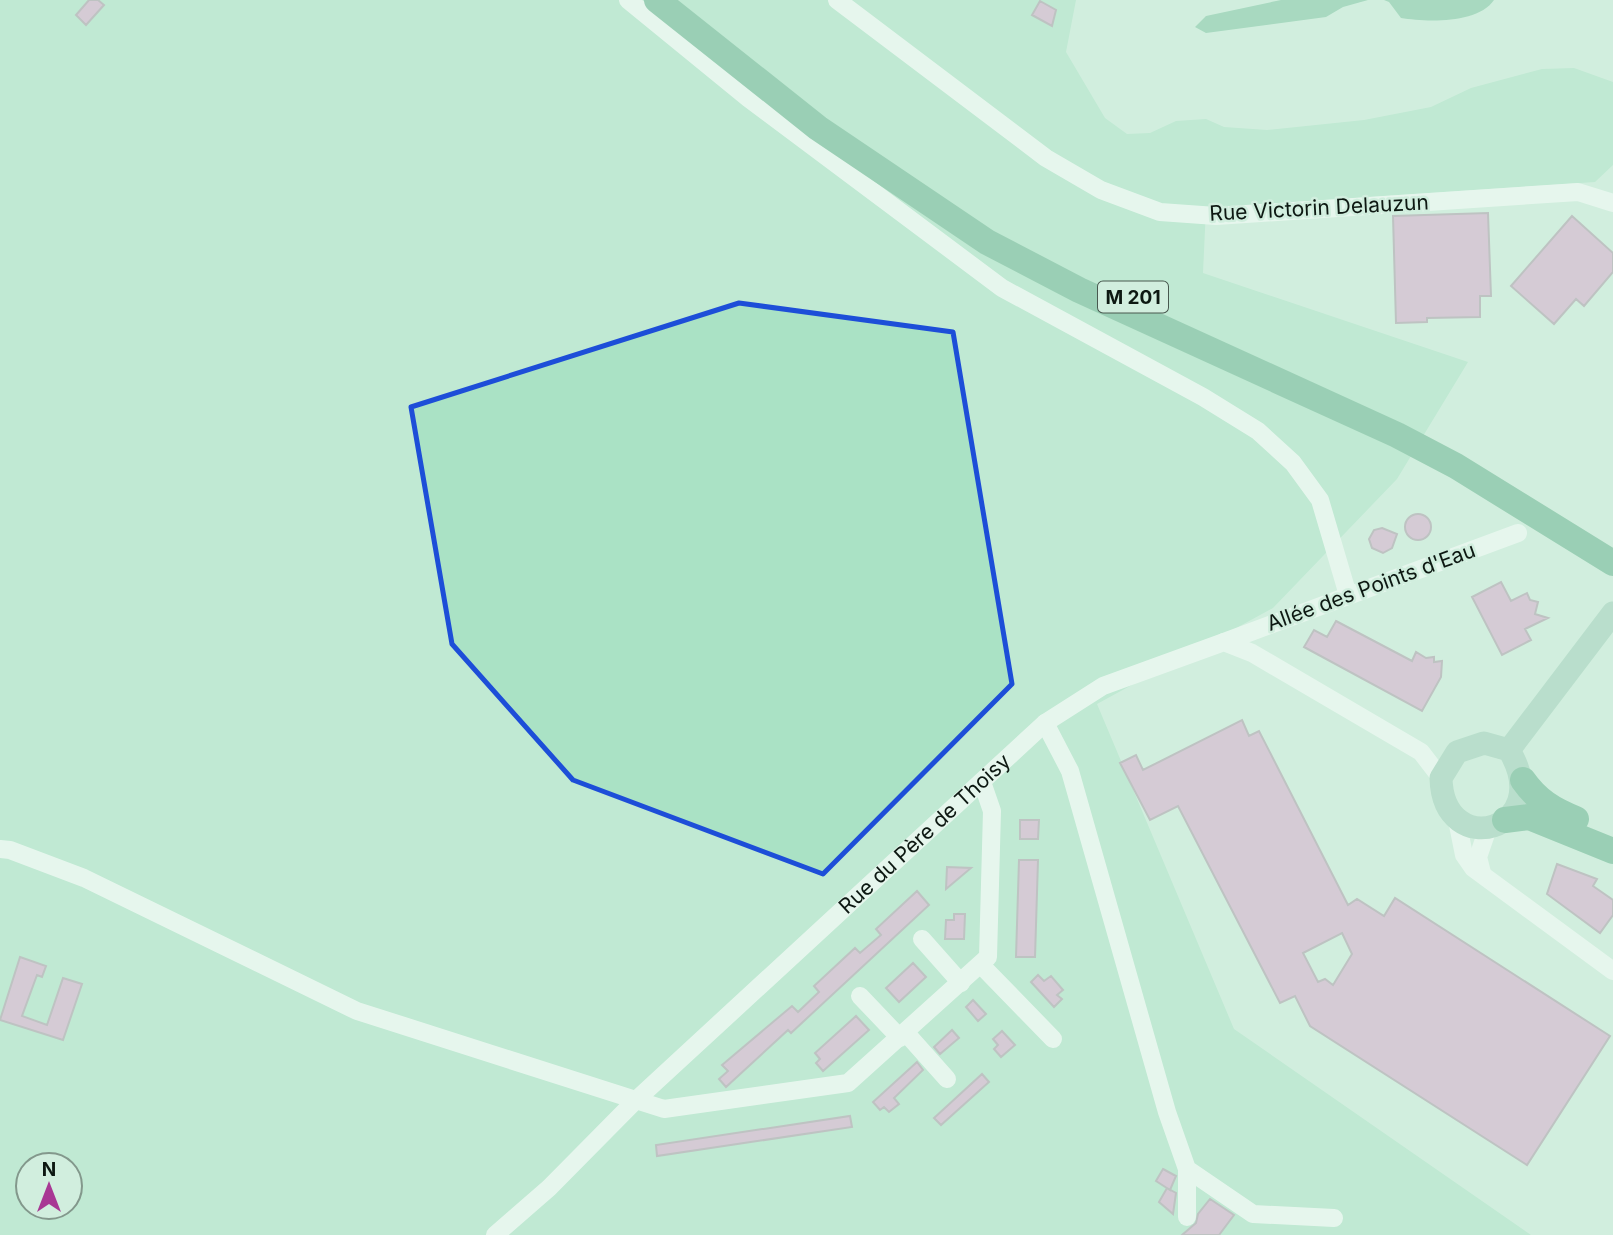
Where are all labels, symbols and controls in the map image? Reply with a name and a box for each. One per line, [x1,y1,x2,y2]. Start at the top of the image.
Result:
street label: Rue Victorin Delauzun [1209,189,1429,226]
road number: M 201 [1098,282,1168,312]
street label: Allée des Points d'Eau [1263,537,1479,636]
street label: Rue du Père de Thoisy [834,748,1015,919]
north arrow [14,1151,84,1221]
text: N [42,1158,56,1181]

